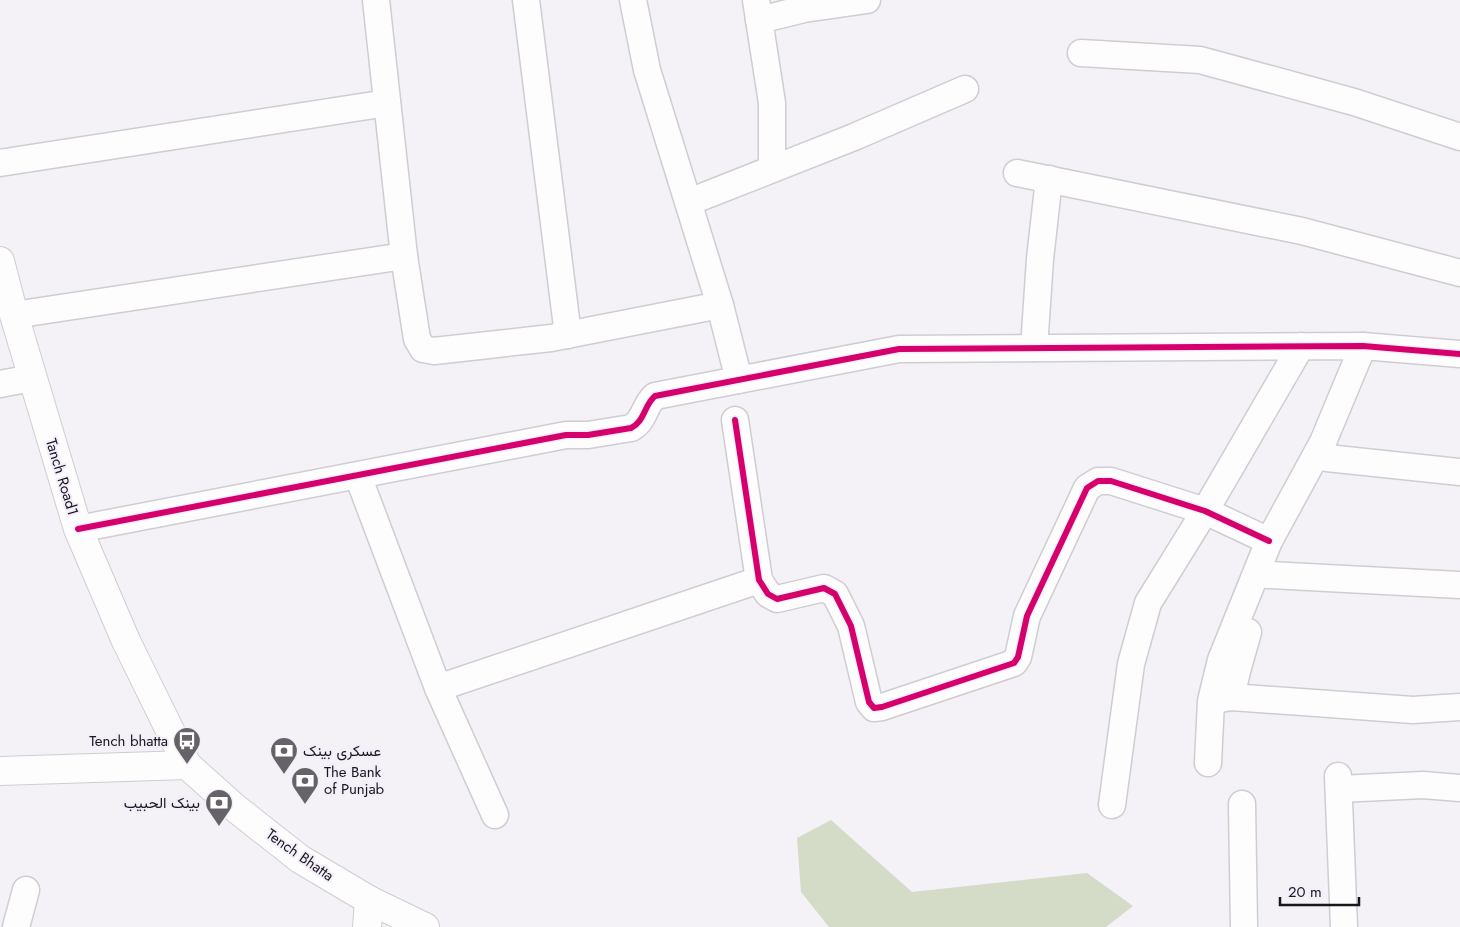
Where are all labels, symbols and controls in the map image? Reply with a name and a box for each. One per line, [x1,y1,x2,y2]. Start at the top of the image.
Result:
street label: Tanch Road1 [40,436,84,518]
bus stop icon: Tench bhatta [172,726,202,765]
place label: Tench bhatta [89,730,168,752]
bank icon: عسکری بینک [269,736,299,775]
place label: عسکری بینک [303,740,381,762]
place label: The Bank of Punjab [324,761,385,800]
bank icon: The Bank of Punjab [290,766,320,805]
bank icon: بينک الحبيب [204,788,234,827]
place label: بينک الحبيب [124,792,200,814]
street label: Tench Bhatta [262,823,338,887]
scale bar [1280,874,1359,906]
text: 20 m [1288,881,1322,903]

